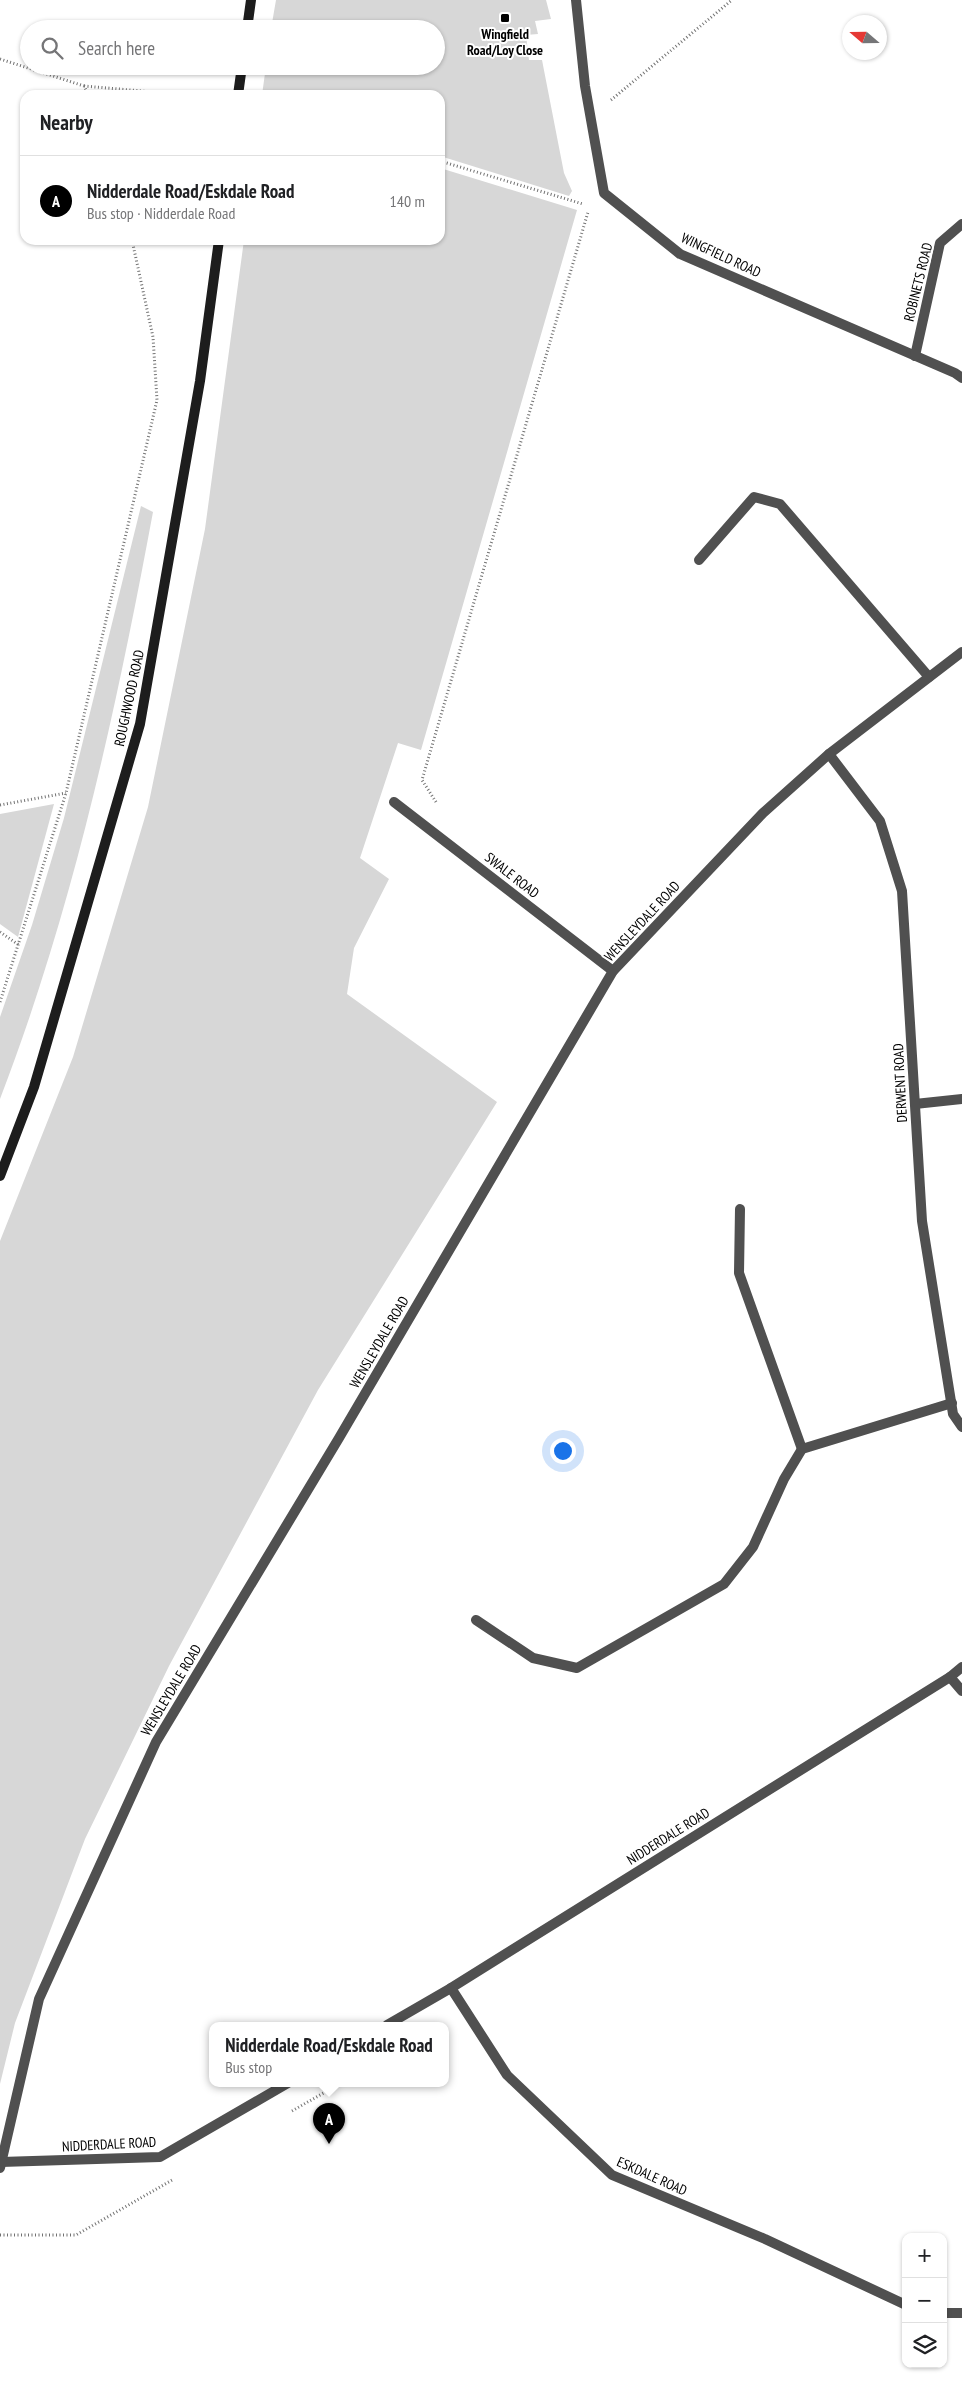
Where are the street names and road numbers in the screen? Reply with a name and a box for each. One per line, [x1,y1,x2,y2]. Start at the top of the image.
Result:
street label: WINGFIELD ROAD [678,229,764,281]
street label: ROBINETS ROAD [900,241,936,323]
street label: ROUGHWOOD ROAD [110,648,148,748]
street label: SWALE ROAD [481,848,543,902]
street label: WENSLEYDALE ROAD [600,877,684,965]
street label: DERWENT ROAD [889,1043,911,1123]
street label: WENSLEYDALE ROAD [345,1293,413,1391]
street label: WENSLEYDALE ROAD [137,1641,205,1739]
street label: NIDDERDALE ROAD [623,1803,713,1869]
street label: NIDDERDALE ROAD [61,2133,157,2155]
street label: ESKDALE ROAD [614,2153,690,2199]

